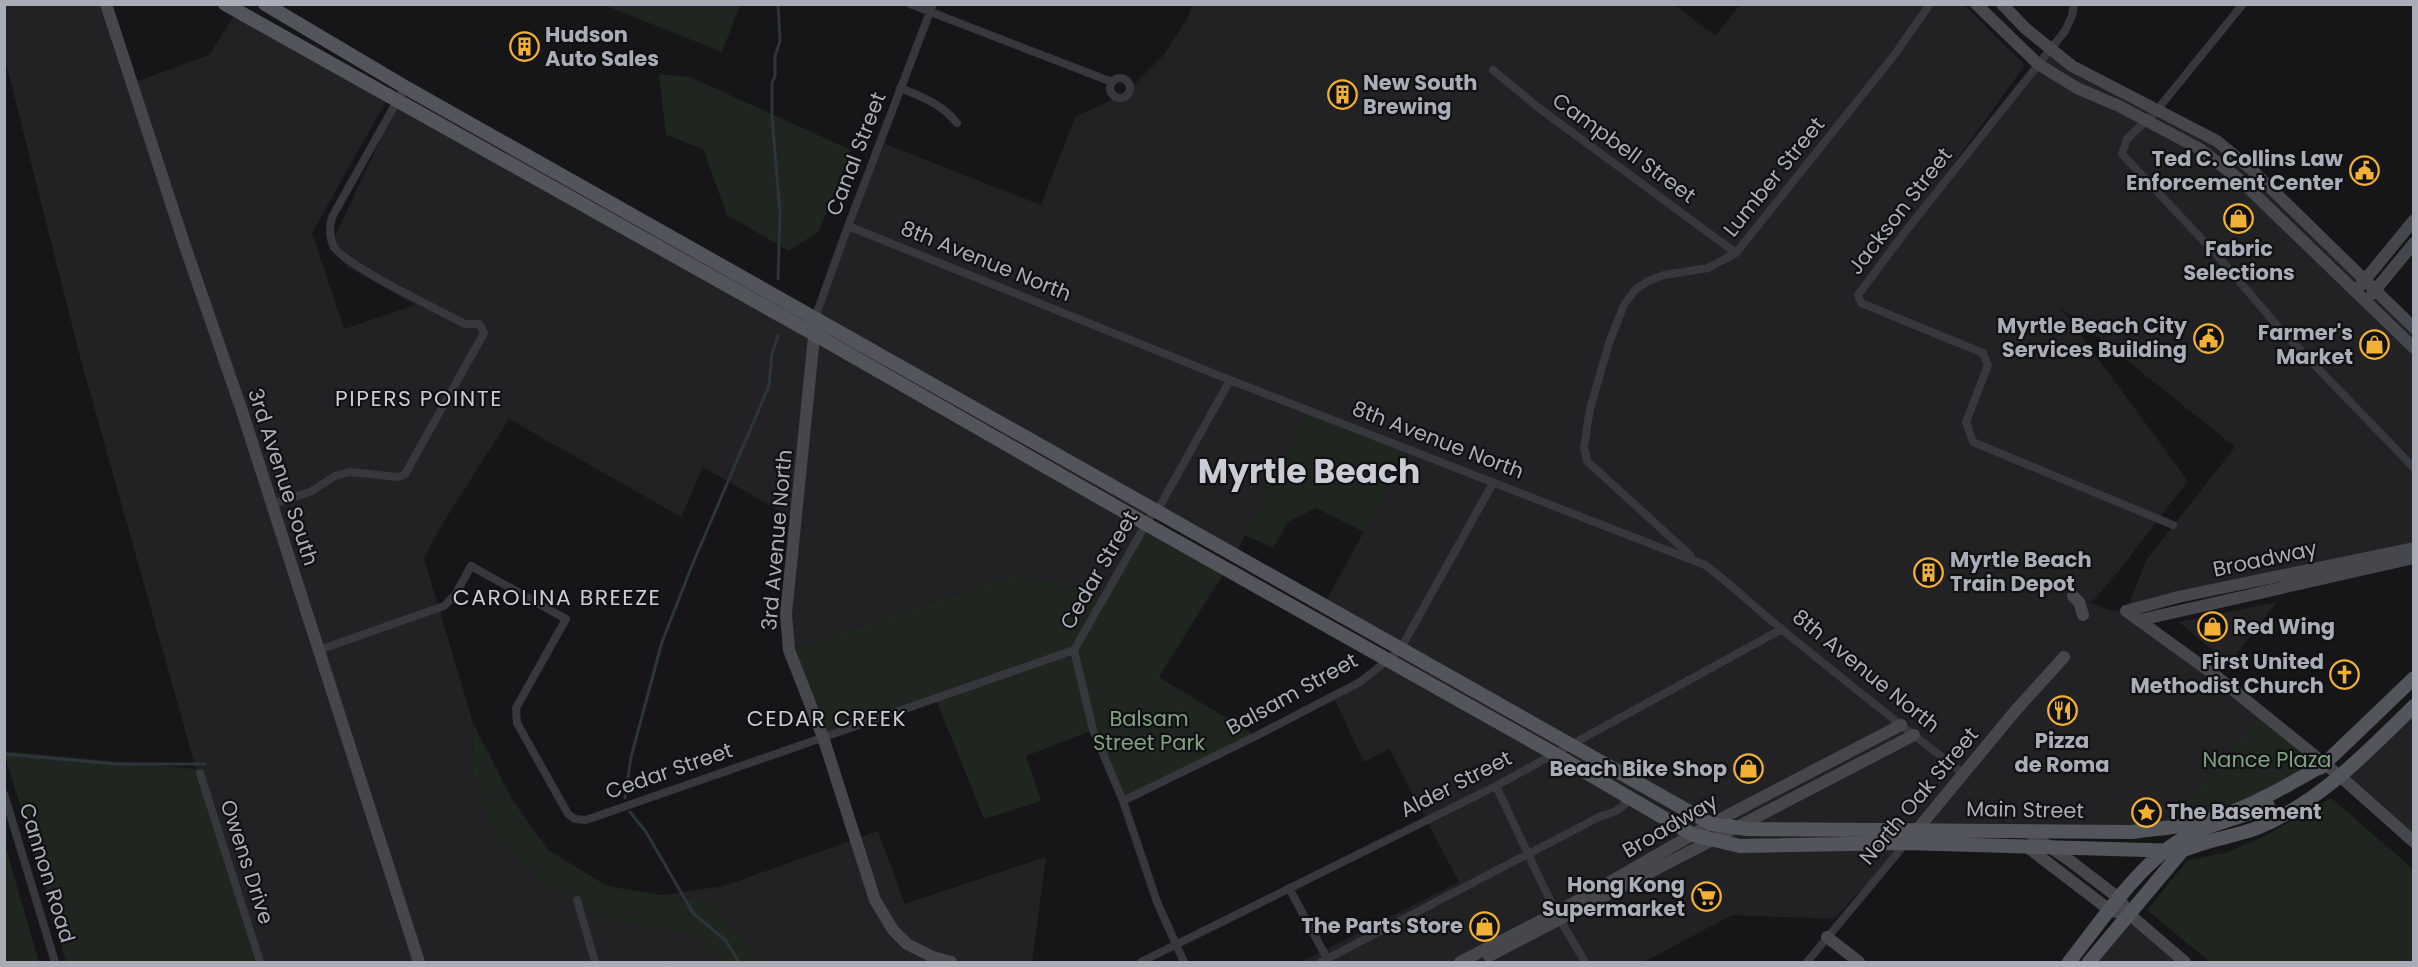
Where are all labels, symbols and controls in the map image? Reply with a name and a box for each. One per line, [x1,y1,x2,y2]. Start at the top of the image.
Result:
place label: Hudson Auto Sales [545,20,659,73]
building icon: Hudson Auto Sales [508,31,540,63]
place label: New South Brewing [1363,68,1478,121]
building icon: New South Brewing [1326,79,1358,111]
street label: Campbell Street [1547,86,1702,210]
street label: Canal Street [819,88,892,220]
street label: Lumber Street [1716,111,1831,243]
street label: Jackson Street [1841,141,1958,280]
place label: Ted C. Collins Law Enforcement Center [2126,144,2344,197]
public building icon: Ted C. Collins Law Enforcement Center [2348,155,2380,187]
shop icon: Fabric Selections [2223,202,2255,234]
street label: 8th Avenue North [897,213,1076,308]
place label: Fabric Selections [2183,234,2295,287]
place label: Myrtle Beach City Services Building [1997,311,2188,364]
place label: Farmer's Market [2258,318,2353,371]
public building icon: Myrtle Beach City Services Building [2192,322,2224,354]
shop icon: Farmer's Market [2358,329,2390,361]
district label: PIPERS POINTE [335,383,503,414]
street label: 3rd Avenue South [241,385,326,569]
street label: 8th Avenue North [1348,393,1528,486]
street label: 3rd Avenue North [754,448,799,632]
district label: Myrtle Beach [1198,448,1420,495]
street label: Cedar Street [1053,505,1144,634]
street label: Broadway [2210,533,2320,584]
place label: Myrtle Beach Train Depot [1950,545,2092,598]
building icon: Myrtle Beach Train Depot [1913,556,1945,588]
district label: CAROLINA BREEZE [453,582,661,613]
street label: 8th Avenue North [1787,602,1946,739]
shop icon: Red Wing [2196,611,2228,643]
place label: Red Wing [2233,612,2335,641]
street label: Balsam Street [1221,645,1363,742]
place label: First United Methodist Church [2130,647,2324,700]
church icon: First United Methodist Church [2329,658,2361,690]
restaurant icon: Pizza de Roma [2046,694,2078,726]
district label: CEDAR CREEK [747,703,907,734]
park label: Balsam Street Park [1093,704,1205,757]
street label: North Oak Street [1852,721,1985,871]
place label: Pizza de Roma [2014,726,2110,779]
street label: Cedar Street [601,735,736,806]
street label: Alder Street [1395,743,1516,824]
park label: Nance Plaza [2202,745,2332,774]
shop icon: Beach Bike Shop [1732,753,1764,785]
place label: Beach Bike Shop [1550,754,1727,783]
street label: Broadway [1617,786,1723,865]
street label: Main Street [1966,794,2084,825]
street label: Owens Drive [214,796,281,928]
place icon: The Basement [2130,796,2162,828]
place label: The Basement [2167,797,2322,826]
street label: Cannon Road [13,800,82,946]
place label: Hong Kong Supermarket [1542,870,1685,923]
supermarket icon: Hong Kong Supermarket [1690,881,1722,913]
shop icon: The Parts Store [1468,910,1500,942]
place label: The Parts Store [1301,911,1463,940]

